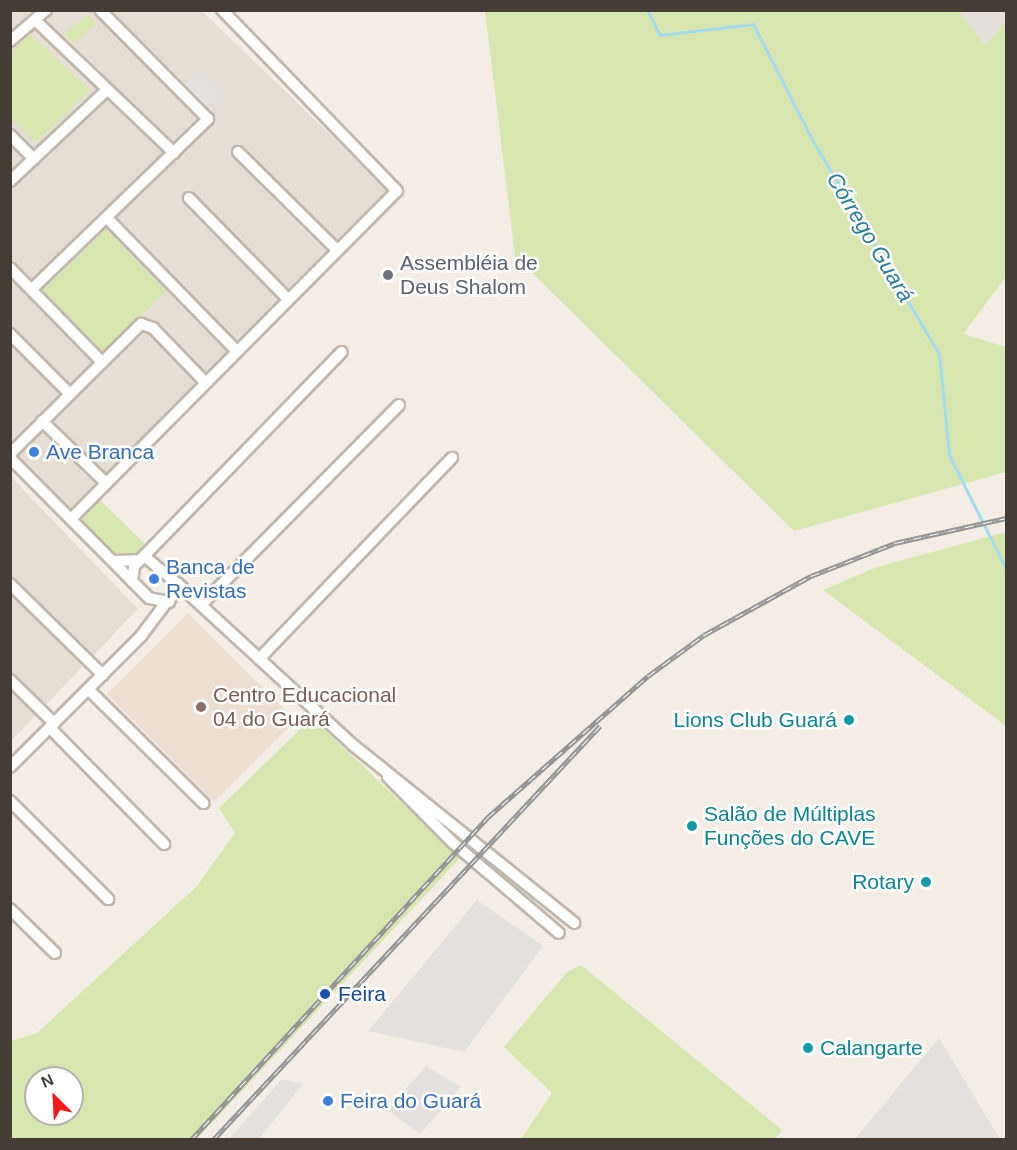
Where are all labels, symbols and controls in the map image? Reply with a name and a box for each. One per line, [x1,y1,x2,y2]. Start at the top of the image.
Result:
water label: Córrego Guará [821,167,919,307]
place label: Assembléia de Deus Shalom [400,250,538,300]
marker: Assembléia de Deus Shalom [381,268,395,282]
place label: Ave Branca [46,439,154,465]
marker: Ave Branca [27,445,41,459]
place label: Banca de Revistas [166,554,255,604]
marker: Banca de Revistas [147,572,161,586]
place label: Centro Educacional 04 do Guará [213,682,396,732]
marker: Centro Educacional 04 do Guará [194,700,208,714]
place label: Lions Club Guará [674,707,837,733]
marker: Lions Club Guará [842,713,856,727]
place label: Salão de Múltiplas Funções do CAVE [704,801,876,851]
marker: Salão de Múltiplas Funções do CAVE [685,819,699,833]
place label: Rotary [852,869,914,895]
marker: Rotary [919,875,933,889]
place label: Feira [338,981,386,1007]
marker: Feira [316,985,334,1003]
place label: Calangarte [820,1035,923,1061]
marker: Calangarte [801,1041,815,1055]
north arrow [24,1066,84,1126]
text: N [39,1071,56,1091]
place label: Feira do Guará [340,1088,481,1114]
marker: Feira do Guará [321,1094,335,1108]

